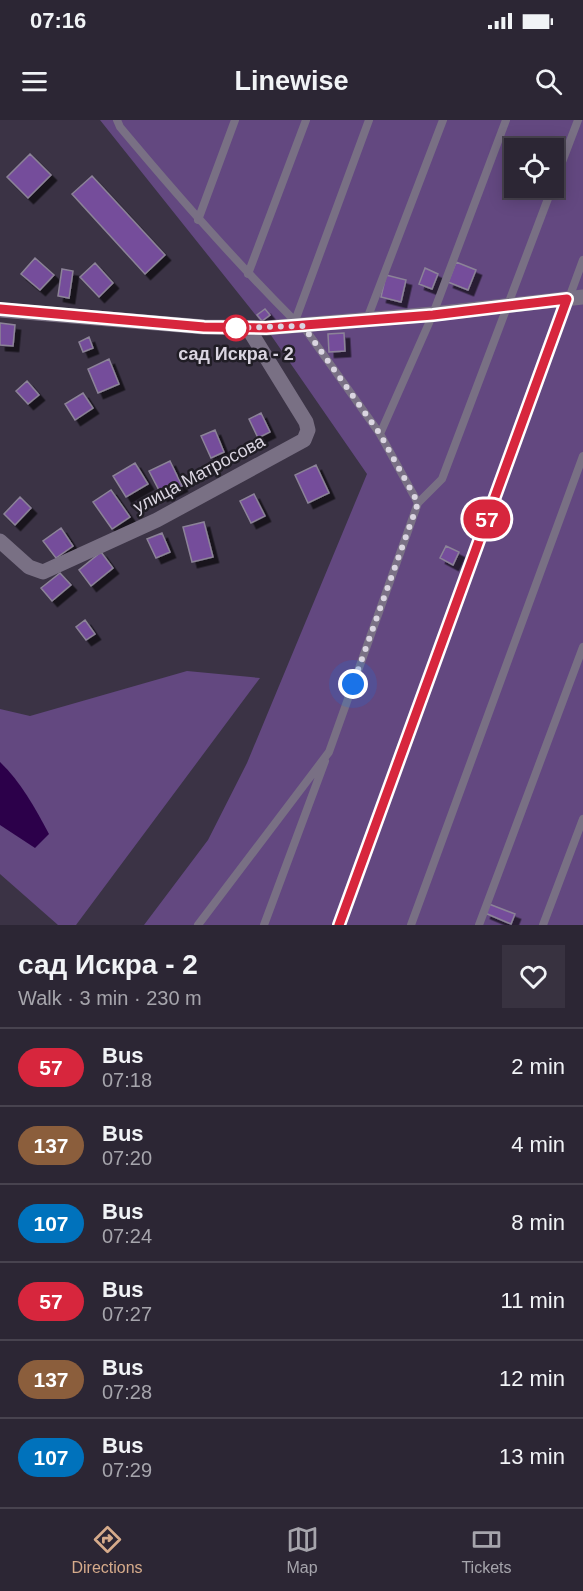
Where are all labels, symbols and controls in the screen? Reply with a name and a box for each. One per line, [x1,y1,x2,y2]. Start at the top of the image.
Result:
text: 07:16 [30,8,86,33]
icon: menu [18,65,51,98]
icon: search [532,65,565,98]
text: Linewise [234,66,349,96]
map controls [504,138,564,198]
button: locate [504,138,564,198]
marker: сад Искра - 2 [223,315,249,341]
place label: сад Искра - 2 [178,344,294,364]
street label: улица Матросова [130,430,269,517]
line badge: 57 [460,500,514,538]
text: 57 [475,508,499,531]
your location [338,669,368,699]
button: heart [502,945,565,1008]
text: сад Искра - 2 [18,949,198,980]
text: Walk · 3 min · 230 m [18,987,202,1009]
text: Bus [102,1043,144,1068]
text: 2 min [511,1054,565,1079]
text: 57 [39,1056,63,1079]
text: 07:18 [102,1069,152,1091]
text: Bus [102,1121,144,1146]
text: 4 min [511,1132,565,1157]
text: 137 [33,1134,69,1157]
text: 07:20 [102,1147,152,1169]
text: Bus [102,1199,144,1224]
text: 8 min [511,1210,565,1235]
text: 107 [33,1212,69,1235]
text: 07:24 [102,1225,152,1247]
text: Bus [102,1277,144,1302]
text: 11 min [501,1288,565,1313]
text: 57 [39,1290,63,1313]
text: 07:27 [102,1303,152,1325]
text: Bus [102,1355,144,1380]
text: 12 min [499,1366,565,1391]
text: 137 [33,1368,69,1391]
text: 07:28 [102,1381,152,1403]
text: Bus [102,1433,144,1458]
text: 13 min [499,1444,565,1469]
text: 107 [33,1446,69,1469]
text: 07:29 [102,1459,152,1481]
tab: Directions [71,1523,143,1577]
tab: Map [286,1523,319,1577]
tab: Tickets [461,1523,512,1577]

